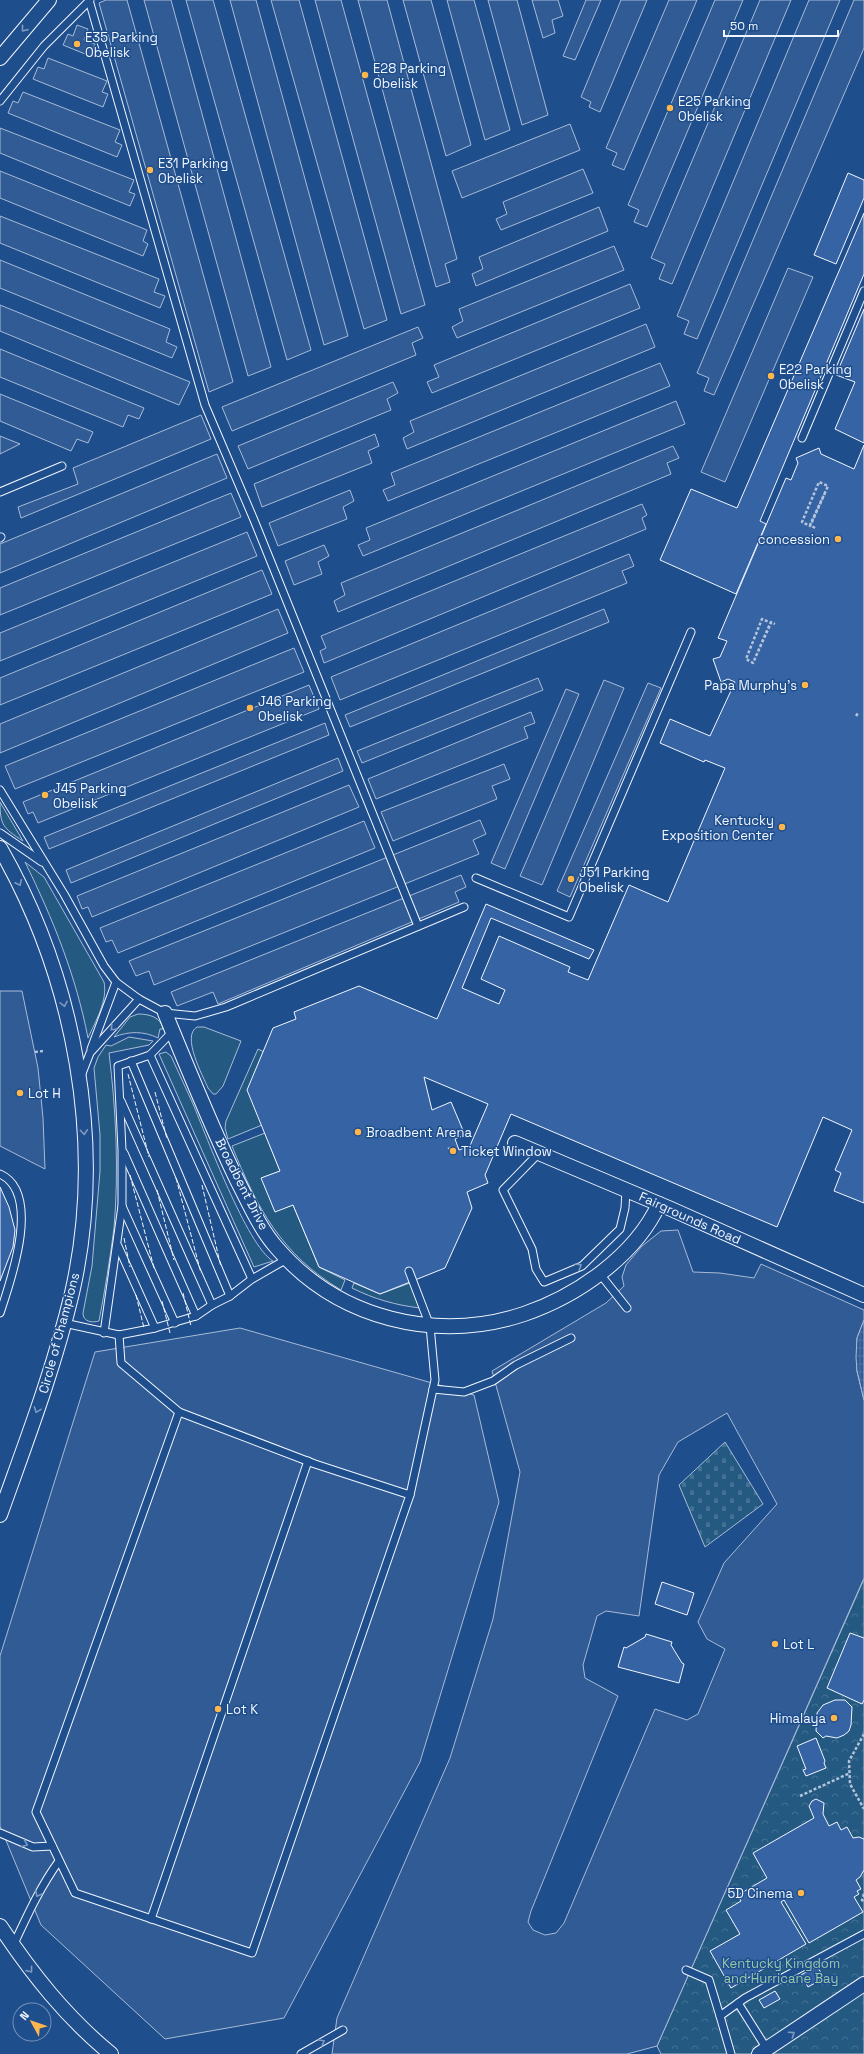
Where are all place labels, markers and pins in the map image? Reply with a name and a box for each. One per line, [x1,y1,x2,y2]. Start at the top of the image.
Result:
place label: E35 Parking Obelisk [85,29,158,61]
marker: E35 Parking Obelisk [72,39,82,49]
place label: E28 Parking Obelisk [373,60,446,92]
marker: E28 Parking Obelisk [360,70,370,80]
place label: E25 Parking Obelisk [678,93,751,125]
marker: E25 Parking Obelisk [665,103,675,113]
place label: E31 Parking Obelisk [158,155,228,187]
marker: E31 Parking Obelisk [145,165,155,175]
place label: E22 Parking Obelisk [779,361,852,393]
marker: E22 Parking Obelisk [766,371,776,381]
place label: concession [758,531,830,548]
marker: concession [833,534,843,544]
place label: Papa Murphy's [704,677,797,694]
marker: Papa Murphy's [800,680,810,690]
place label: J46 Parking Obelisk [258,693,332,725]
marker: J46 Parking Obelisk [245,703,255,713]
place label: J45 Parking Obelisk [53,780,127,812]
marker: J45 Parking Obelisk [40,790,50,800]
place label: Kentucky Exposition Center [662,812,774,844]
marker: Kentucky Exposition Center [777,822,787,832]
place label: J51 Parking Obelisk [579,864,650,896]
marker: J51 Parking Obelisk [566,874,576,884]
place label: Lot H [28,1085,61,1102]
marker: Lot H [15,1088,25,1098]
place label: Broadbent Arena [366,1124,472,1141]
marker: Broadbent Arena [353,1127,363,1137]
place label: Ticket Window [461,1143,552,1160]
marker: Ticket Window [448,1146,458,1156]
place label: Lot L [783,1636,814,1653]
marker: Lot L [770,1639,780,1649]
place label: Lot K [226,1701,258,1718]
marker: Lot K [213,1704,223,1714]
place label: Himalaya [770,1710,827,1727]
marker: Himalaya [829,1713,839,1723]
place label: 5D Cinema [727,1885,794,1902]
marker: 5D Cinema [796,1888,806,1898]

